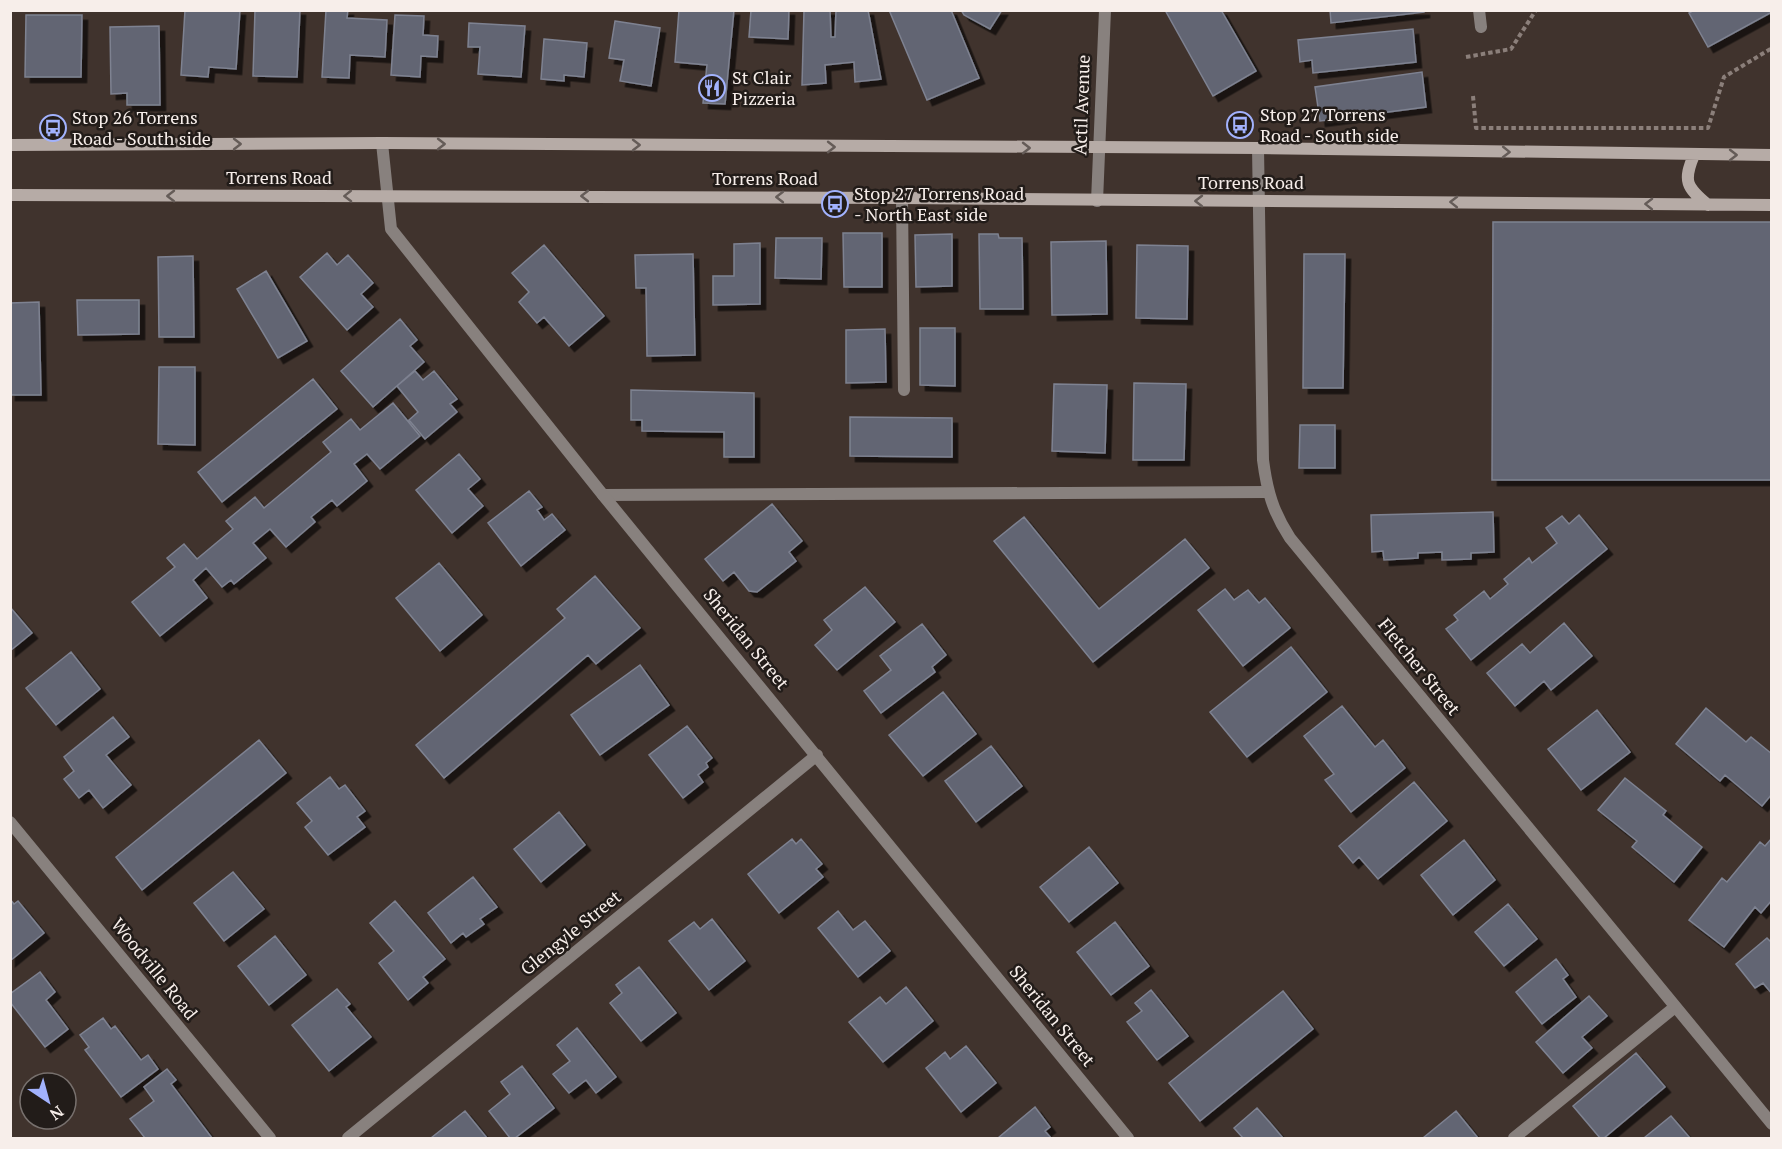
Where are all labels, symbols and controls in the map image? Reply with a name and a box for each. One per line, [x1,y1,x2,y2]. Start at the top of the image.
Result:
street label: Actil Avenue [1067,54,1095,156]
place label: St Clair Pizzeria [732,65,796,110]
restaurant icon: St Clair Pizzeria [697,73,727,103]
place label: Stop 27 Torrens Road - South side [1260,102,1399,147]
place label: Stop 26 Torrens Road - South side [72,105,211,150]
bus stop icon: Stop 27 Torrens Road - South side [1225,110,1255,140]
bus stop icon: Stop 26 Torrens Road - South side [38,113,68,143]
one-way arrow [232,138,241,150]
one-way arrow [436,138,445,150]
one-way arrow [631,139,640,151]
one-way arrow [826,141,835,153]
one-way arrow [1021,142,1030,154]
one-way arrow [1501,146,1510,158]
one-way arrow [1728,149,1737,161]
street label: Torrens Road [226,165,332,189]
street label: Torrens Road [712,166,818,190]
street label: Torrens Road [1198,170,1304,194]
place label: Stop 27 Torrens Road - North East side [854,181,1024,226]
one-way arrow [344,189,353,202]
bus stop icon: Stop 27 Torrens Road - North East side [820,189,850,219]
one-way arrow [167,190,176,202]
one-way arrow [581,190,590,202]
one-way arrow [776,191,785,203]
one-way arrow [1195,195,1204,207]
one-way arrow [1450,196,1459,208]
one-way arrow [1645,198,1654,210]
street label: Sheridan Street [699,583,795,694]
street label: Fletcher Street [1373,613,1467,720]
street label: Glengyle Street [515,884,626,980]
street label: Woodville Road [106,912,203,1024]
street label: Sheridan Street [1005,960,1101,1071]
north arrow [18,1071,78,1131]
text: N [45,1101,68,1126]

